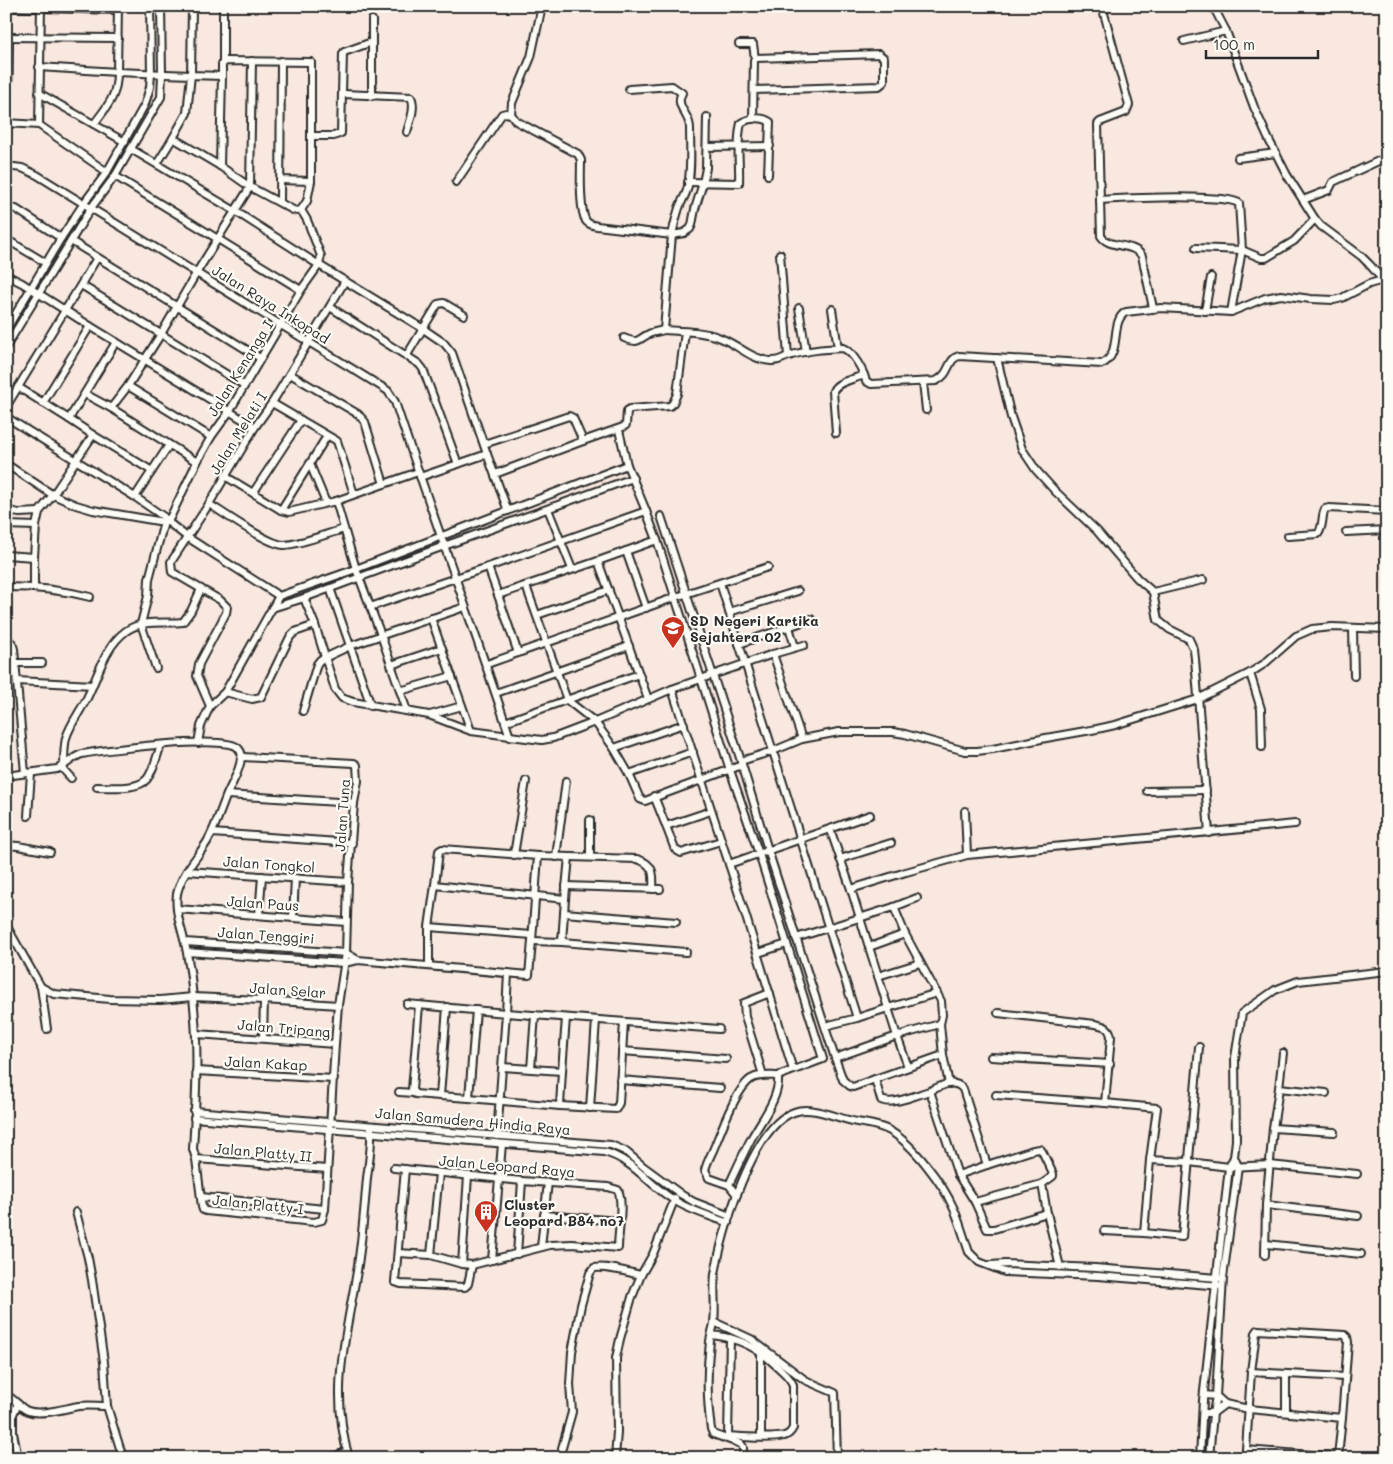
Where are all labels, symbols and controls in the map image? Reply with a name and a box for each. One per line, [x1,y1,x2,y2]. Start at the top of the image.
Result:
scale bar [1206,28,1318,60]
text: 100 m [1213,34,1255,54]
street label: Jalan Raya Inkopad [209,260,333,348]
street label: Jalan Kenanga I [203,316,277,420]
street label: Jalan Melati I [205,388,271,478]
place label: SD Negeri Kartika Sejahtera 02 [690,611,819,646]
school or university icon: SD Negeri Kartika Sejahtera 02 [660,615,686,649]
street label: Jalan Tuna [330,778,354,852]
street label: Jalan Tongkol [222,851,316,877]
street label: Jalan Paus [226,891,300,915]
street label: Jalan Tenggiri [217,922,315,948]
street label: Jalan Selar [249,978,327,1002]
street label: Jalan Tripang [237,1014,331,1042]
street label: Jalan Kakap [224,1051,308,1075]
street label: Jalan Samudera Hindia Raya [374,1103,572,1139]
street label: Jalan Platty II [213,1138,313,1166]
street label: Jalan Leopard Raya [438,1151,576,1181]
street label: Jalan Platty I [211,1190,305,1218]
place label: Cluster Leopard B84 no7 [504,1195,624,1230]
building icon: Cluster Leopard B84 no7 [473,1199,499,1233]

